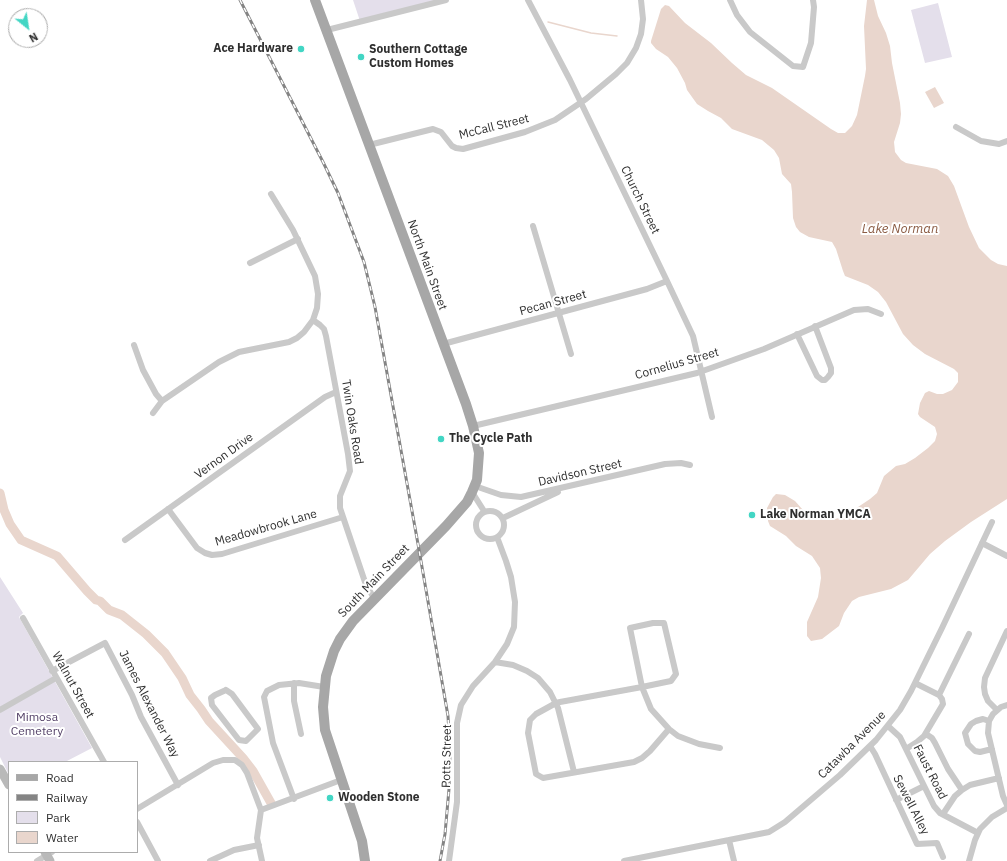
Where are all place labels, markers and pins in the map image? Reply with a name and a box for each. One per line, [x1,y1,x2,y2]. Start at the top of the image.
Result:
place label: Ace Hardware [213,42,293,56]
place label: Southern Cottage Custom Homes [369,43,467,71]
marker: Ace Hardware [296,44,306,54]
marker: Southern Cottage Custom Homes [356,52,366,62]
place label: The Cycle Path [449,432,532,446]
marker: The Cycle Path [436,434,446,444]
place label: Lake Norman YMCA [760,508,871,522]
marker: Lake Norman YMCA [747,510,757,520]
place label: Wooden Stone [338,791,420,805]
marker: Wooden Stone [325,793,335,803]

